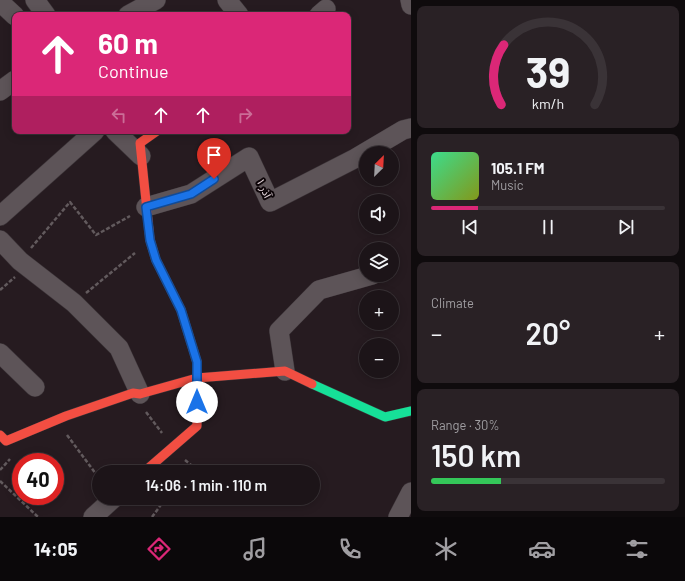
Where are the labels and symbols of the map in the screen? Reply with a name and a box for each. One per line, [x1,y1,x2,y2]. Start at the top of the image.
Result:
pin [197,138,231,179]
north arrow [359,146,399,186]
street label: آذر ۱ [253,176,275,201]
position arrow [176,381,218,423]
speed limit sign: 40 [12,453,64,505]

